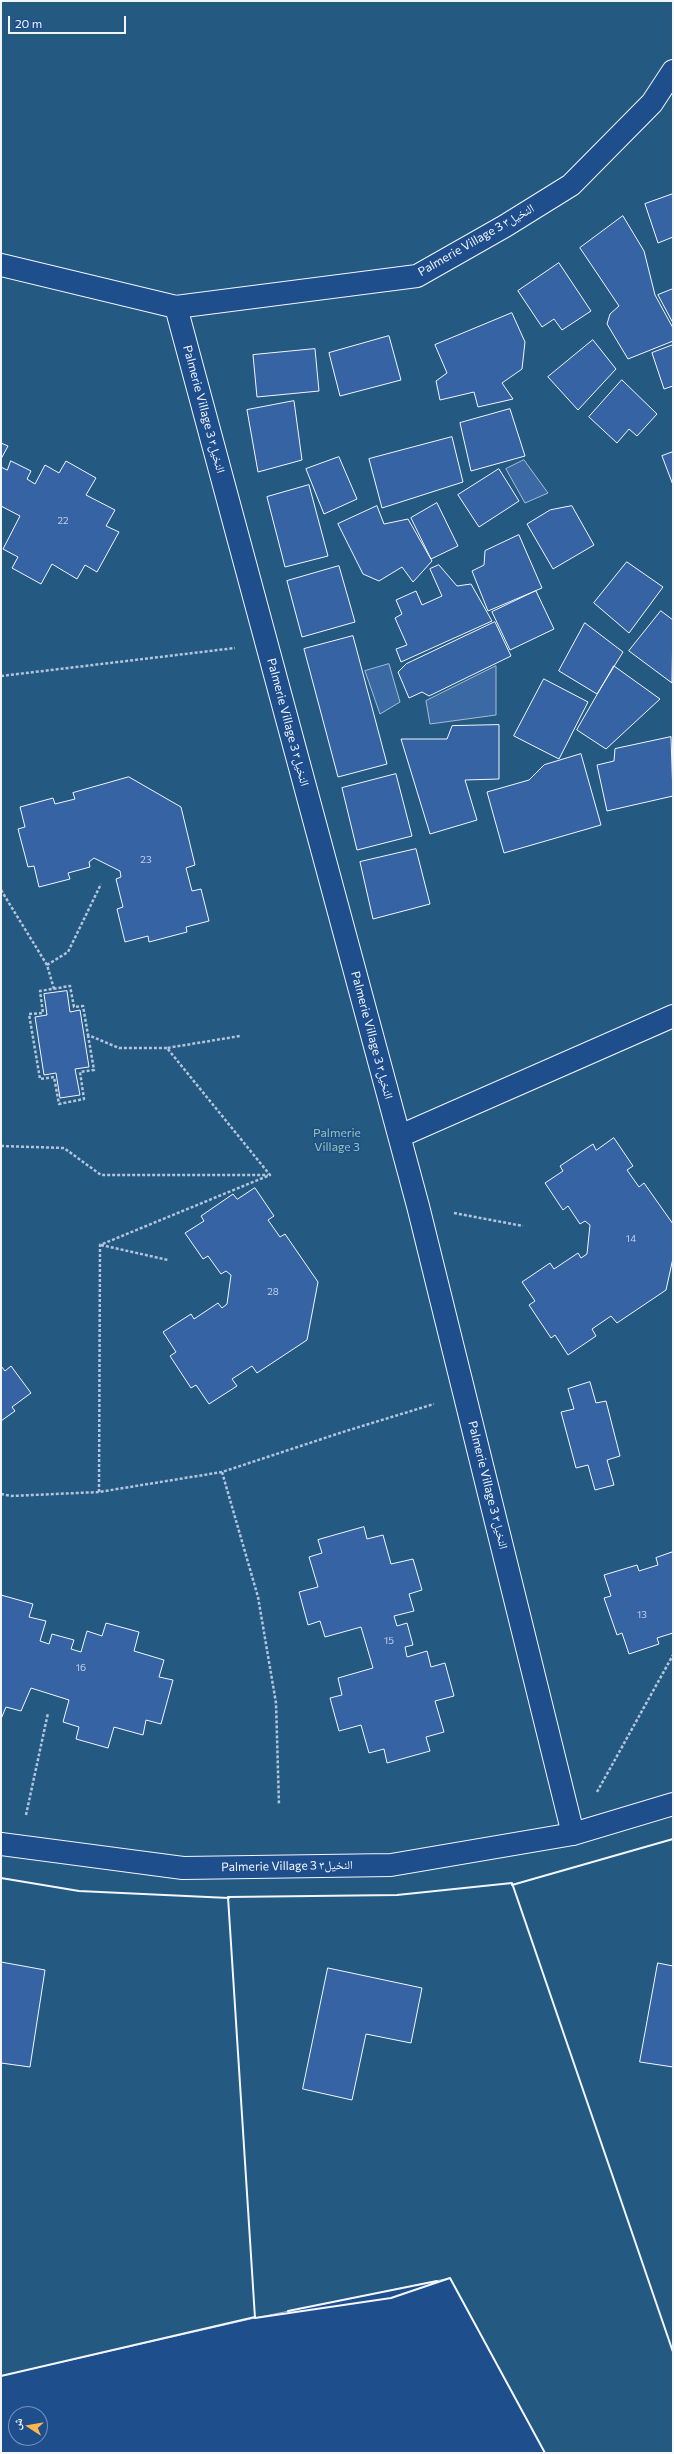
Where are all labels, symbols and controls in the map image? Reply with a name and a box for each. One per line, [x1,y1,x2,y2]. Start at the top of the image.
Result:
scale bar [10,8,128,34]
text: 20 m [15,16,42,30]
street label: Palmerie Village 3 النخيل٣ [415,201,537,279]
street label: Palmerie Village 3 النخيل٣ [180,344,228,474]
house number: 22 [57,515,69,527]
street label: Palmerie Village 3 النخيل٣ [264,657,312,787]
house number: 23 [140,854,152,866]
street label: Palmerie Village 3 النخيل٣ [348,970,396,1100]
park label: Palmerie Village 3 [313,1126,361,1154]
house number: 14 [626,1233,636,1245]
house number: 28 [267,1286,279,1298]
street label: Palmerie Village 3 النخيل٣ [465,1419,511,1551]
house number: 13 [637,1609,647,1621]
house number: 15 [384,1635,394,1647]
house number: 16 [76,1662,86,1674]
street label: Palmerie Village 3 النخيل٣ [221,1858,353,1874]
north arrow [8,2406,48,2446]
text: ش [9,2417,24,2431]

